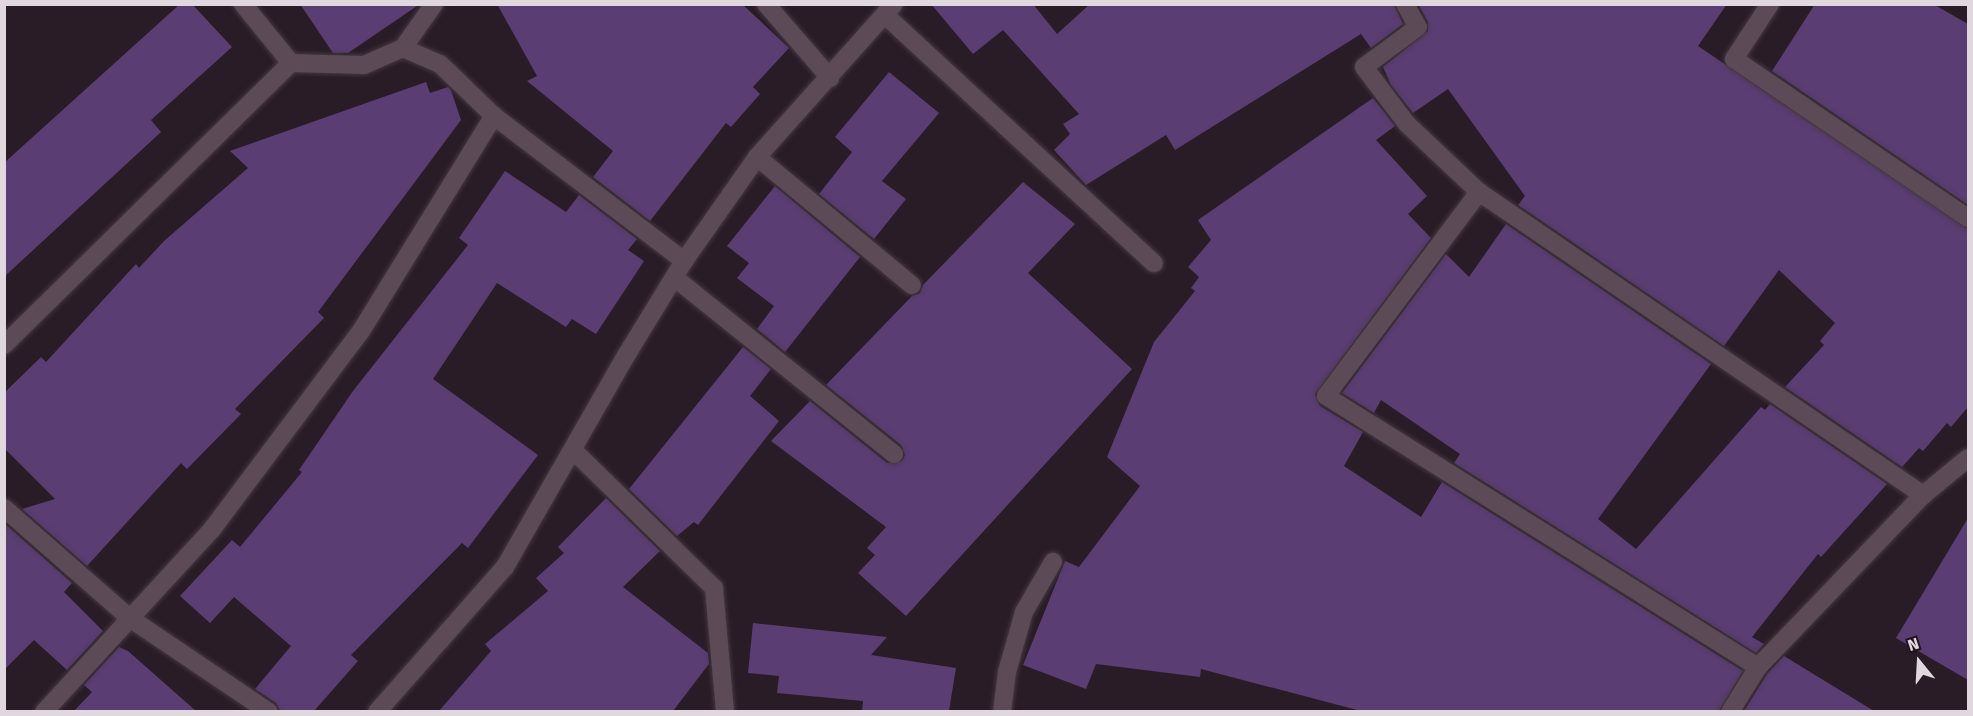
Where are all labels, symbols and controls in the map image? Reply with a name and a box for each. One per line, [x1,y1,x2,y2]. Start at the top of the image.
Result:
north arrow [1889,632,1949,692]
text: N [1905,634,1921,655]

